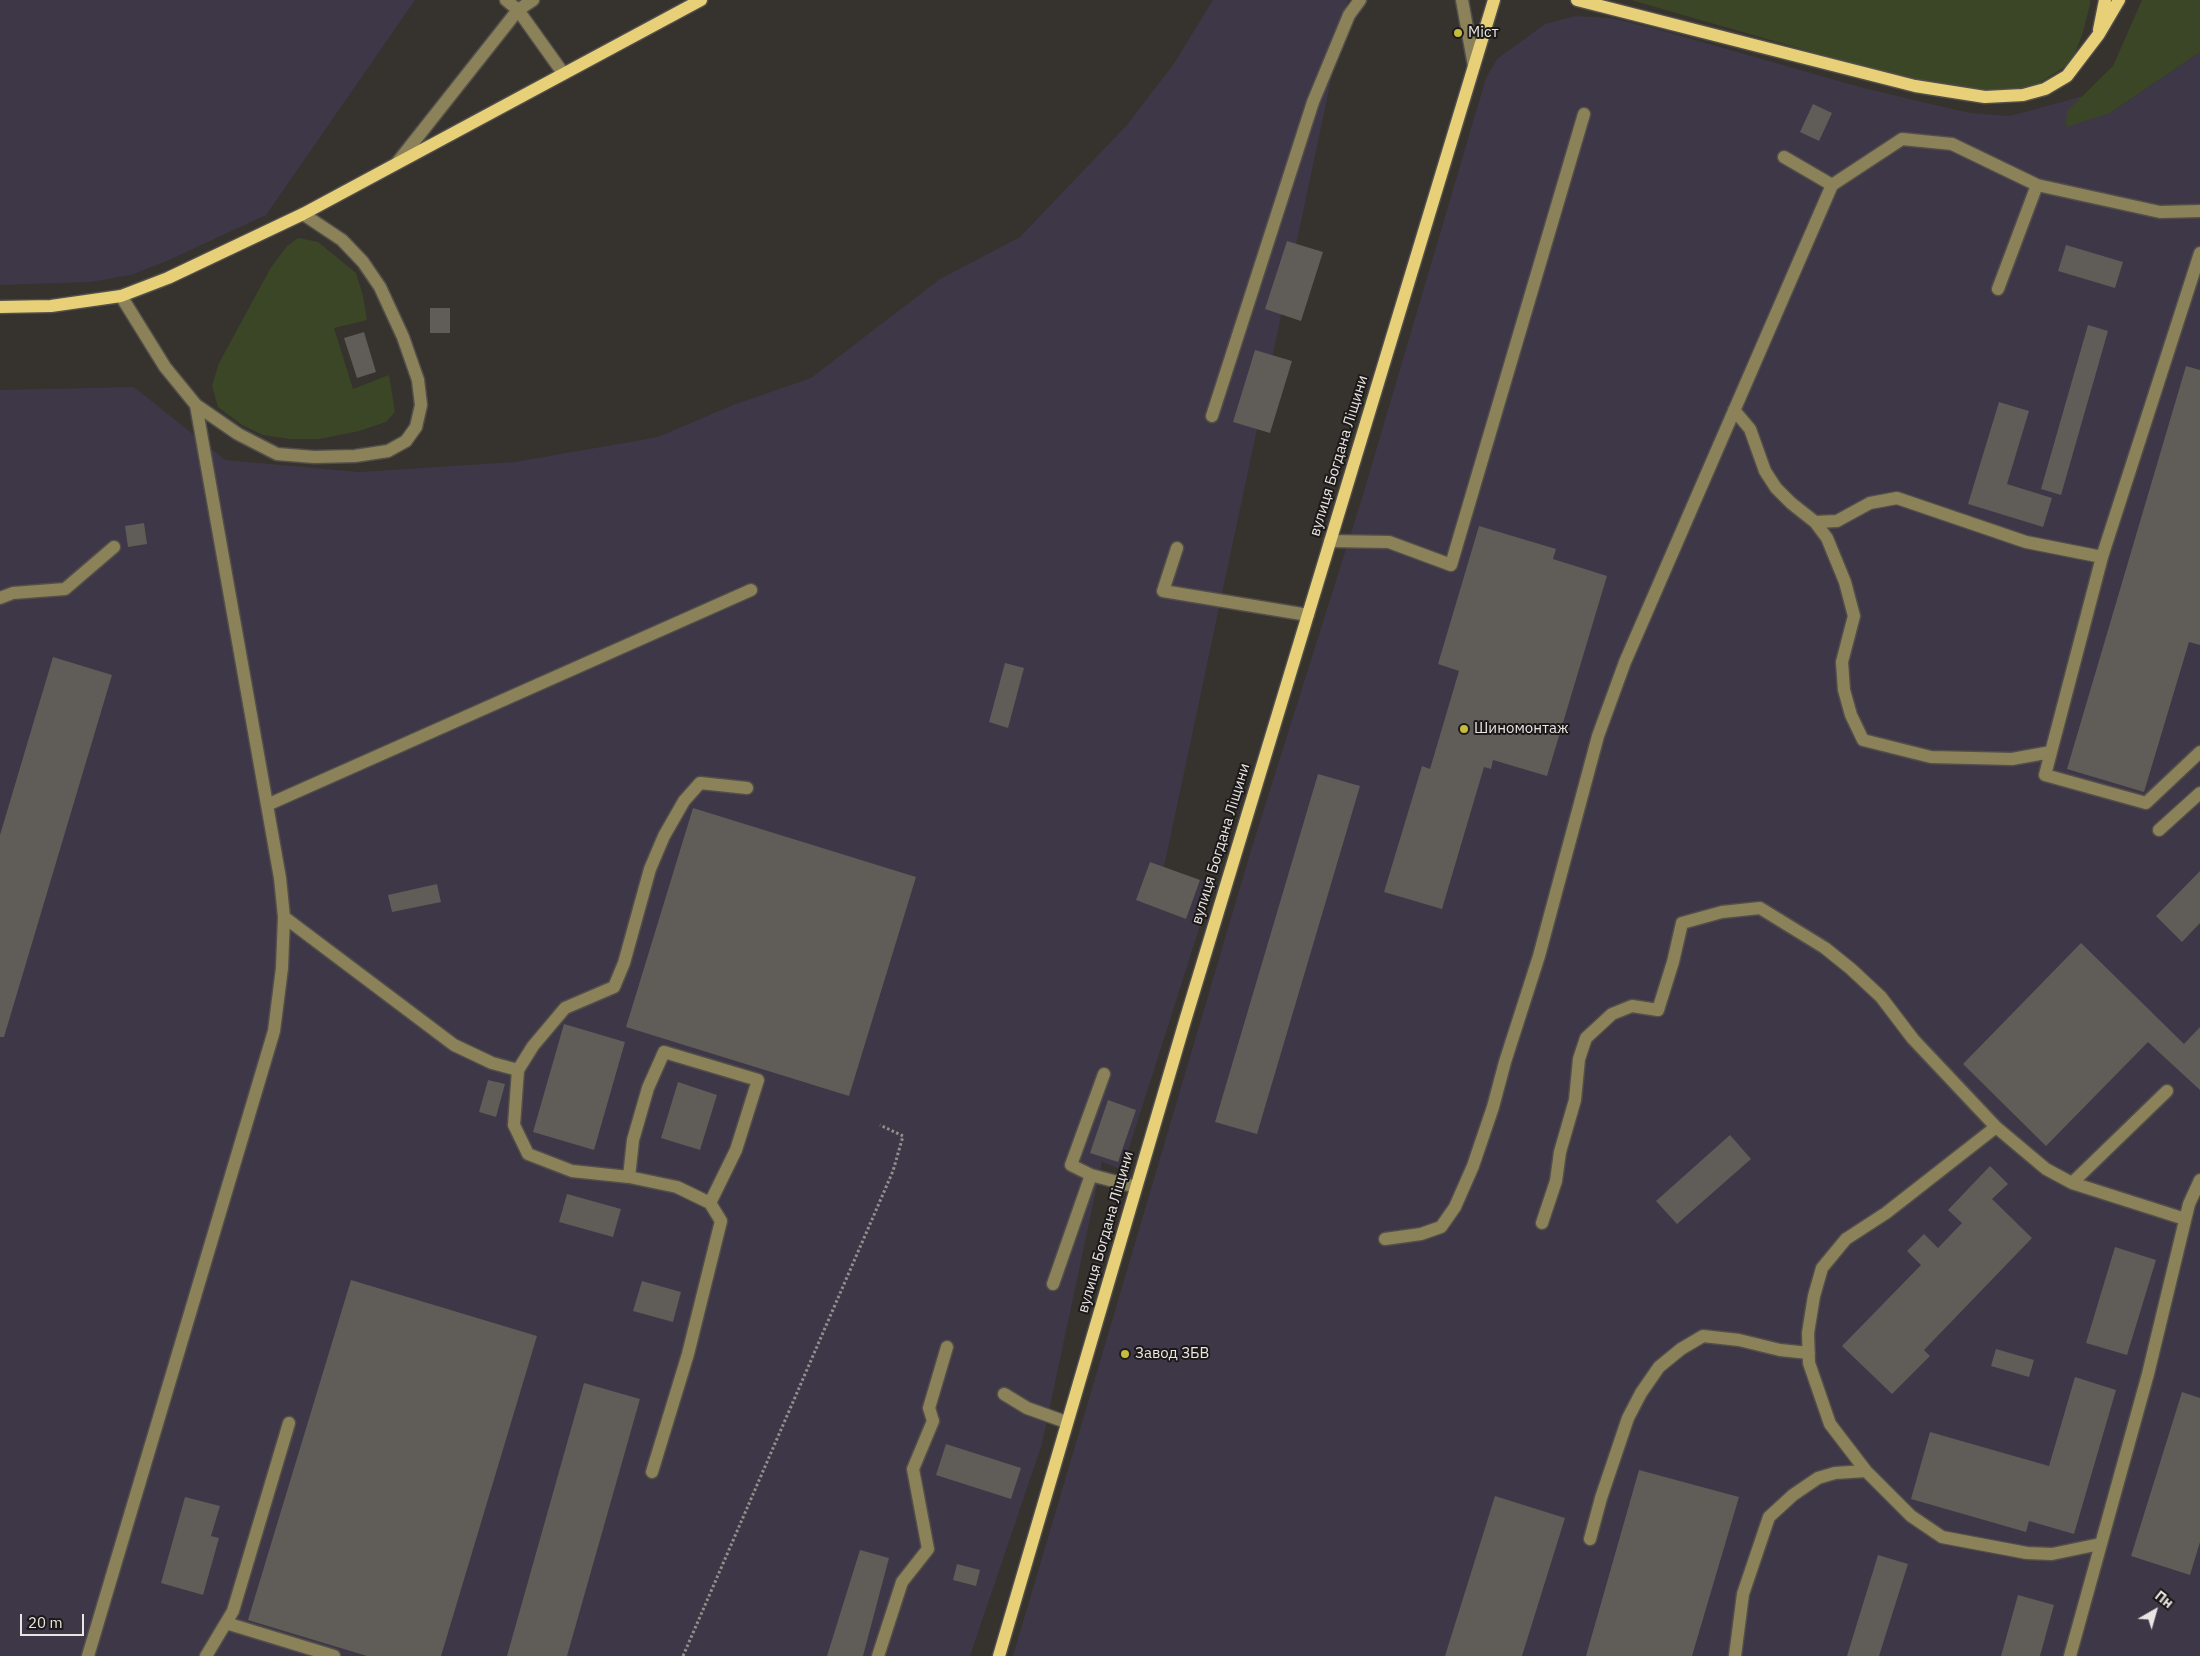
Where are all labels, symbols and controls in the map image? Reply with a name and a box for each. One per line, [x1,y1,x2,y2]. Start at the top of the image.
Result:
place label: Міст [1468,24,1499,42]
marker: Міст [1452,27,1464,39]
street label: вулиця Богдана Ліщини [1306,373,1372,539]
place label: Шиномонтаж [1474,720,1568,738]
marker: Шиномонтаж [1458,723,1470,735]
street label: вулиця Богдана Ліщини [1188,761,1254,927]
street label: вулиця Богдана Ліщини [1074,1149,1138,1315]
place label: Завод ЗБВ [1135,1345,1209,1363]
marker: Завод ЗБВ [1119,1348,1131,1360]
north arrow [2130,1586,2180,1636]
text: Пн [2151,1586,2177,1612]
scale bar [22,1604,86,1636]
text: 20 m [28,1613,63,1632]

